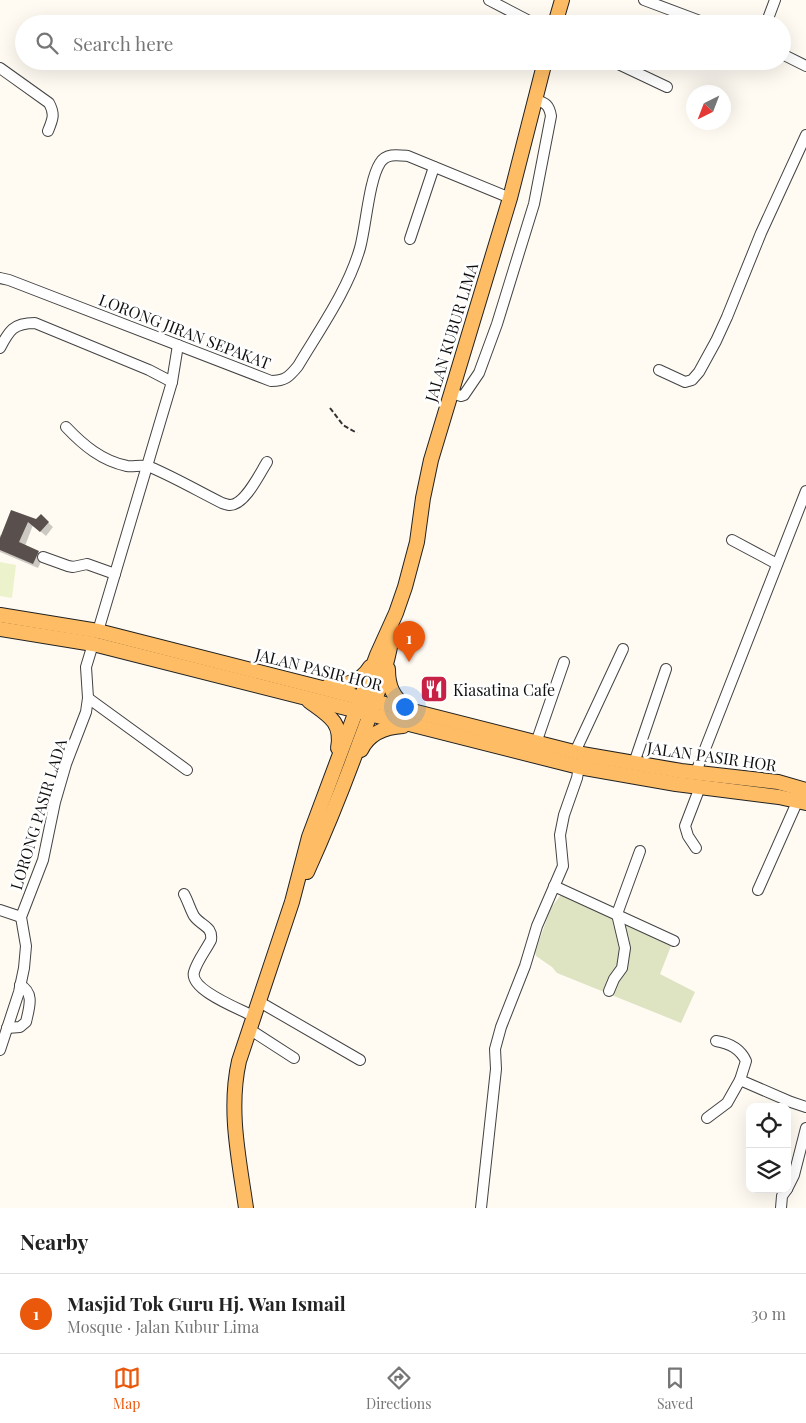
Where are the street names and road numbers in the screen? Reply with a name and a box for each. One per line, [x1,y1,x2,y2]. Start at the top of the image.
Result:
street label: JALAN KUBUR LIMA [420,259,482,405]
street label: LORONG JIRAN SEPAKAT [96,289,274,373]
street label: JALAN PASIR HOR [252,643,385,695]
street label: LORONG PASIR LADA [5,735,71,892]
street label: JALAN PASIR HOR [645,736,779,776]

